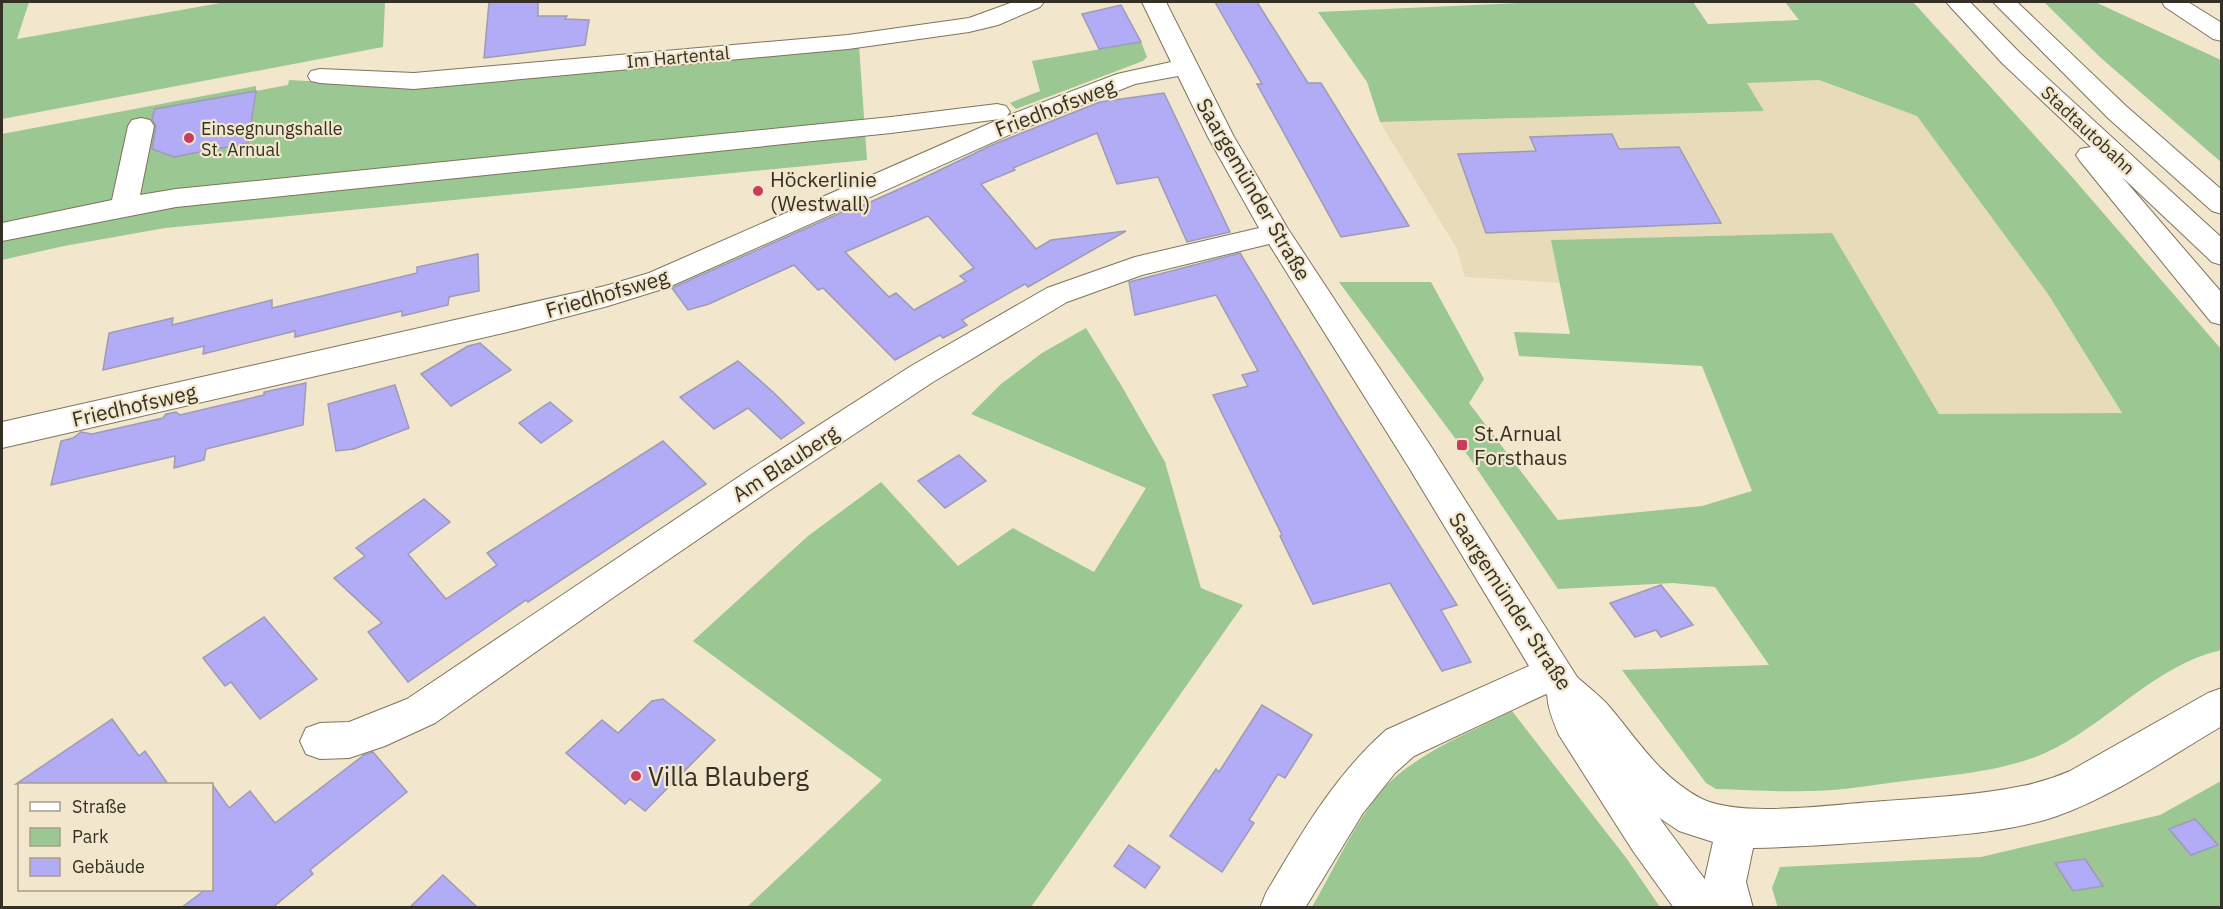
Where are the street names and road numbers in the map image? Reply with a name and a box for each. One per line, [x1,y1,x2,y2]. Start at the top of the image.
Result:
street label: Im Hartental [626,41,731,73]
street label: Friedhofsweg [991,71,1119,143]
street label: Stadtautobahn [2036,81,2140,179]
street label: Saargemünder Straße [1190,93,1318,285]
street label: Friedhofsweg [542,262,672,324]
street label: Friedhofsweg [69,377,199,433]
street label: Am Blauberg [726,418,844,508]
street label: Saargemünder Straße [1443,507,1579,695]

